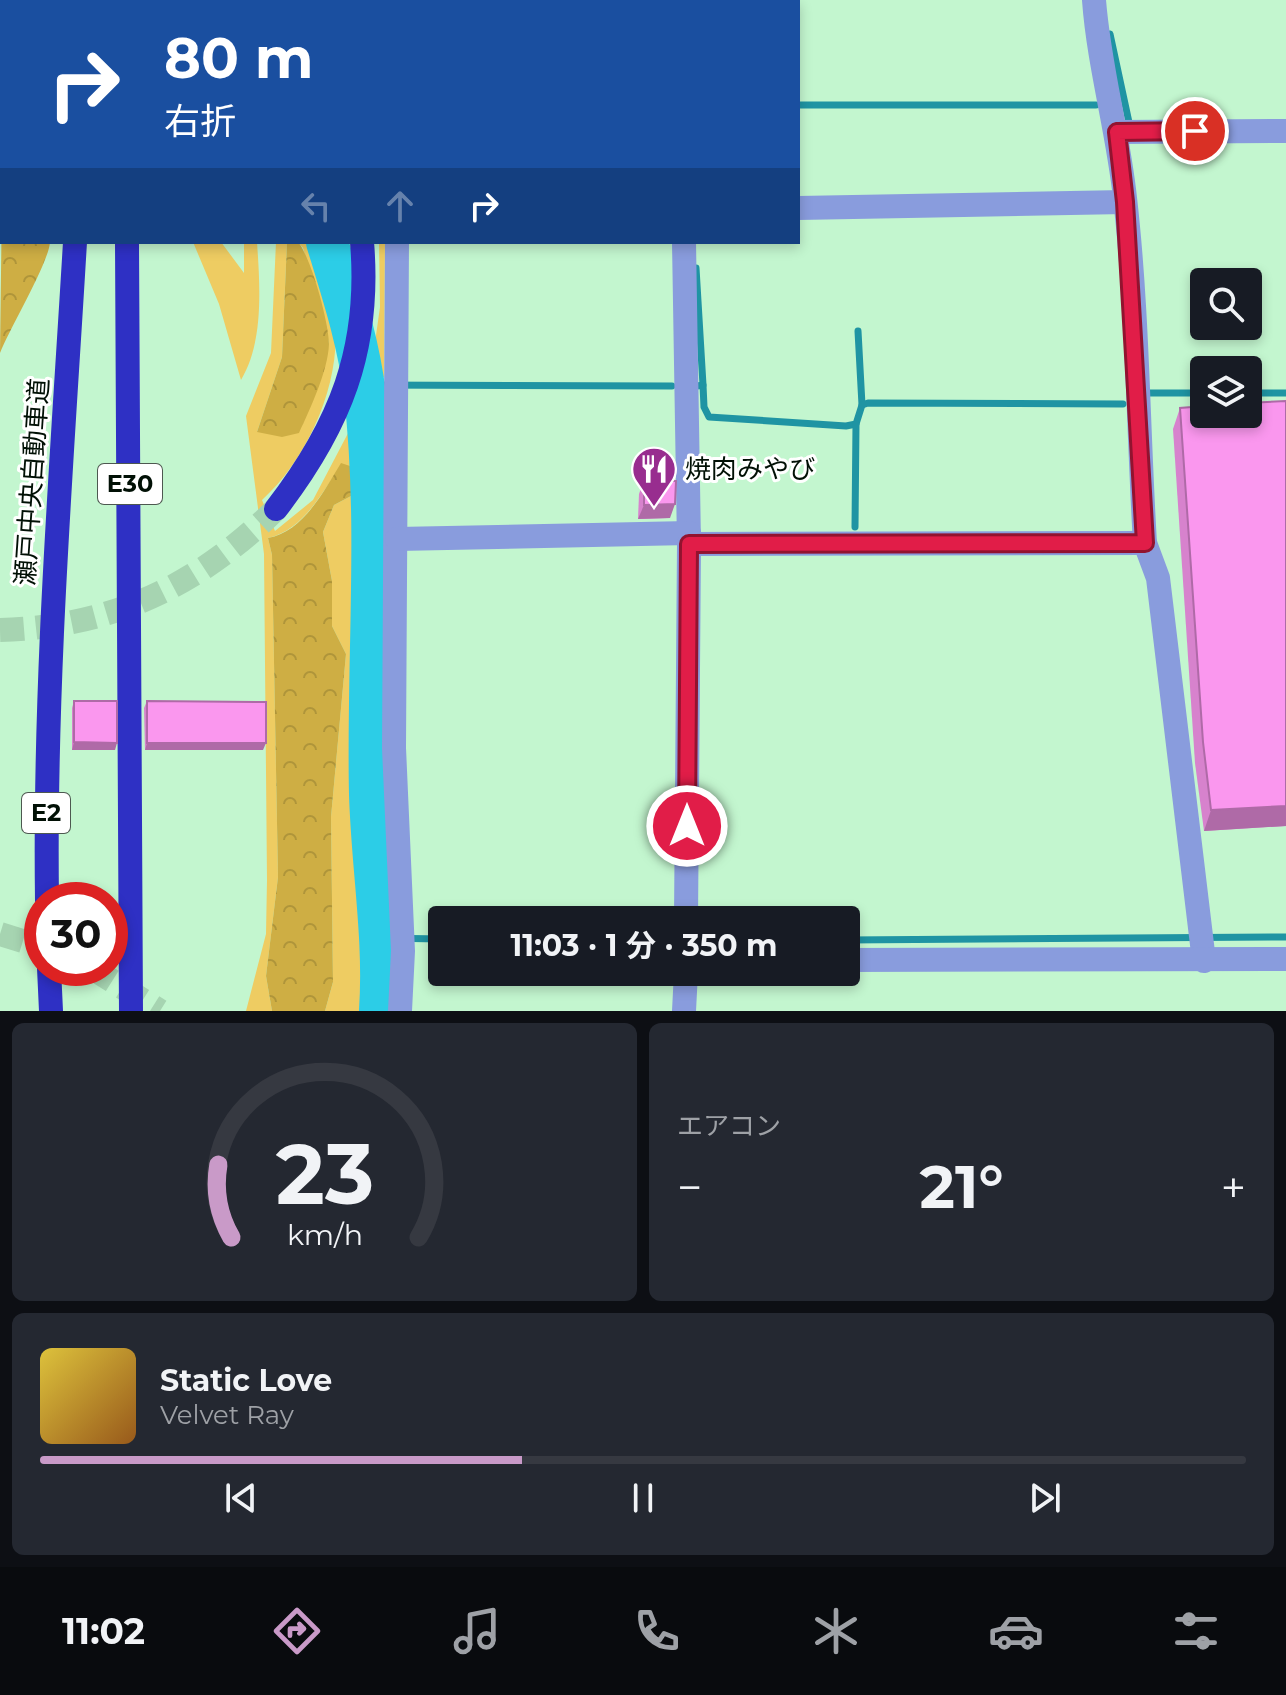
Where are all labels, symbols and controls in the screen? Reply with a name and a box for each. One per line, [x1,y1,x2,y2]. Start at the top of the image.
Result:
text: 80 m [164,24,314,92]
icon: right [32,32,136,136]
pin [1161,97,1229,165]
text: 右折 [164,99,236,143]
icon: arrive [1173,109,1217,153]
icon: left [294,184,338,228]
icon: ahead [378,184,422,228]
icon: right [462,184,506,228]
map controls [1190,268,1262,428]
button: search [1190,268,1262,340]
button: layers [1190,356,1262,428]
street label: 瀬戸中央自動車道 [9,377,55,587]
restaurant icon: 焼肉みやび [630,445,678,508]
place label: 焼肉みやび [685,453,815,485]
road number: E30 [98,464,162,504]
position arrow [645,784,729,868]
road number: E2 [22,793,70,833]
speed limit sign: 30 [24,882,128,986]
text: 11:03 · 1 分 · 350 m [510,927,778,964]
text: エアコン [677,1110,781,1142]
text: 23 [275,1123,374,1225]
text: 21° [920,1150,1004,1223]
text: − [677,1160,702,1214]
text: + [1221,1160,1246,1214]
text: km/h [286,1217,363,1252]
text: Static Love [160,1362,332,1399]
text: Velvet Ray [160,1399,294,1431]
icon: previous [219,1476,263,1520]
icon: pause [621,1476,665,1520]
icon: next [1023,1476,1067,1520]
icon: directions [269,1603,325,1659]
icon: music [449,1603,505,1659]
icon: phone [629,1603,685,1659]
icon: climate [808,1603,864,1659]
icon: car [988,1603,1044,1659]
icon: filters [1168,1603,1224,1659]
text: 11:02 [62,1609,145,1653]

